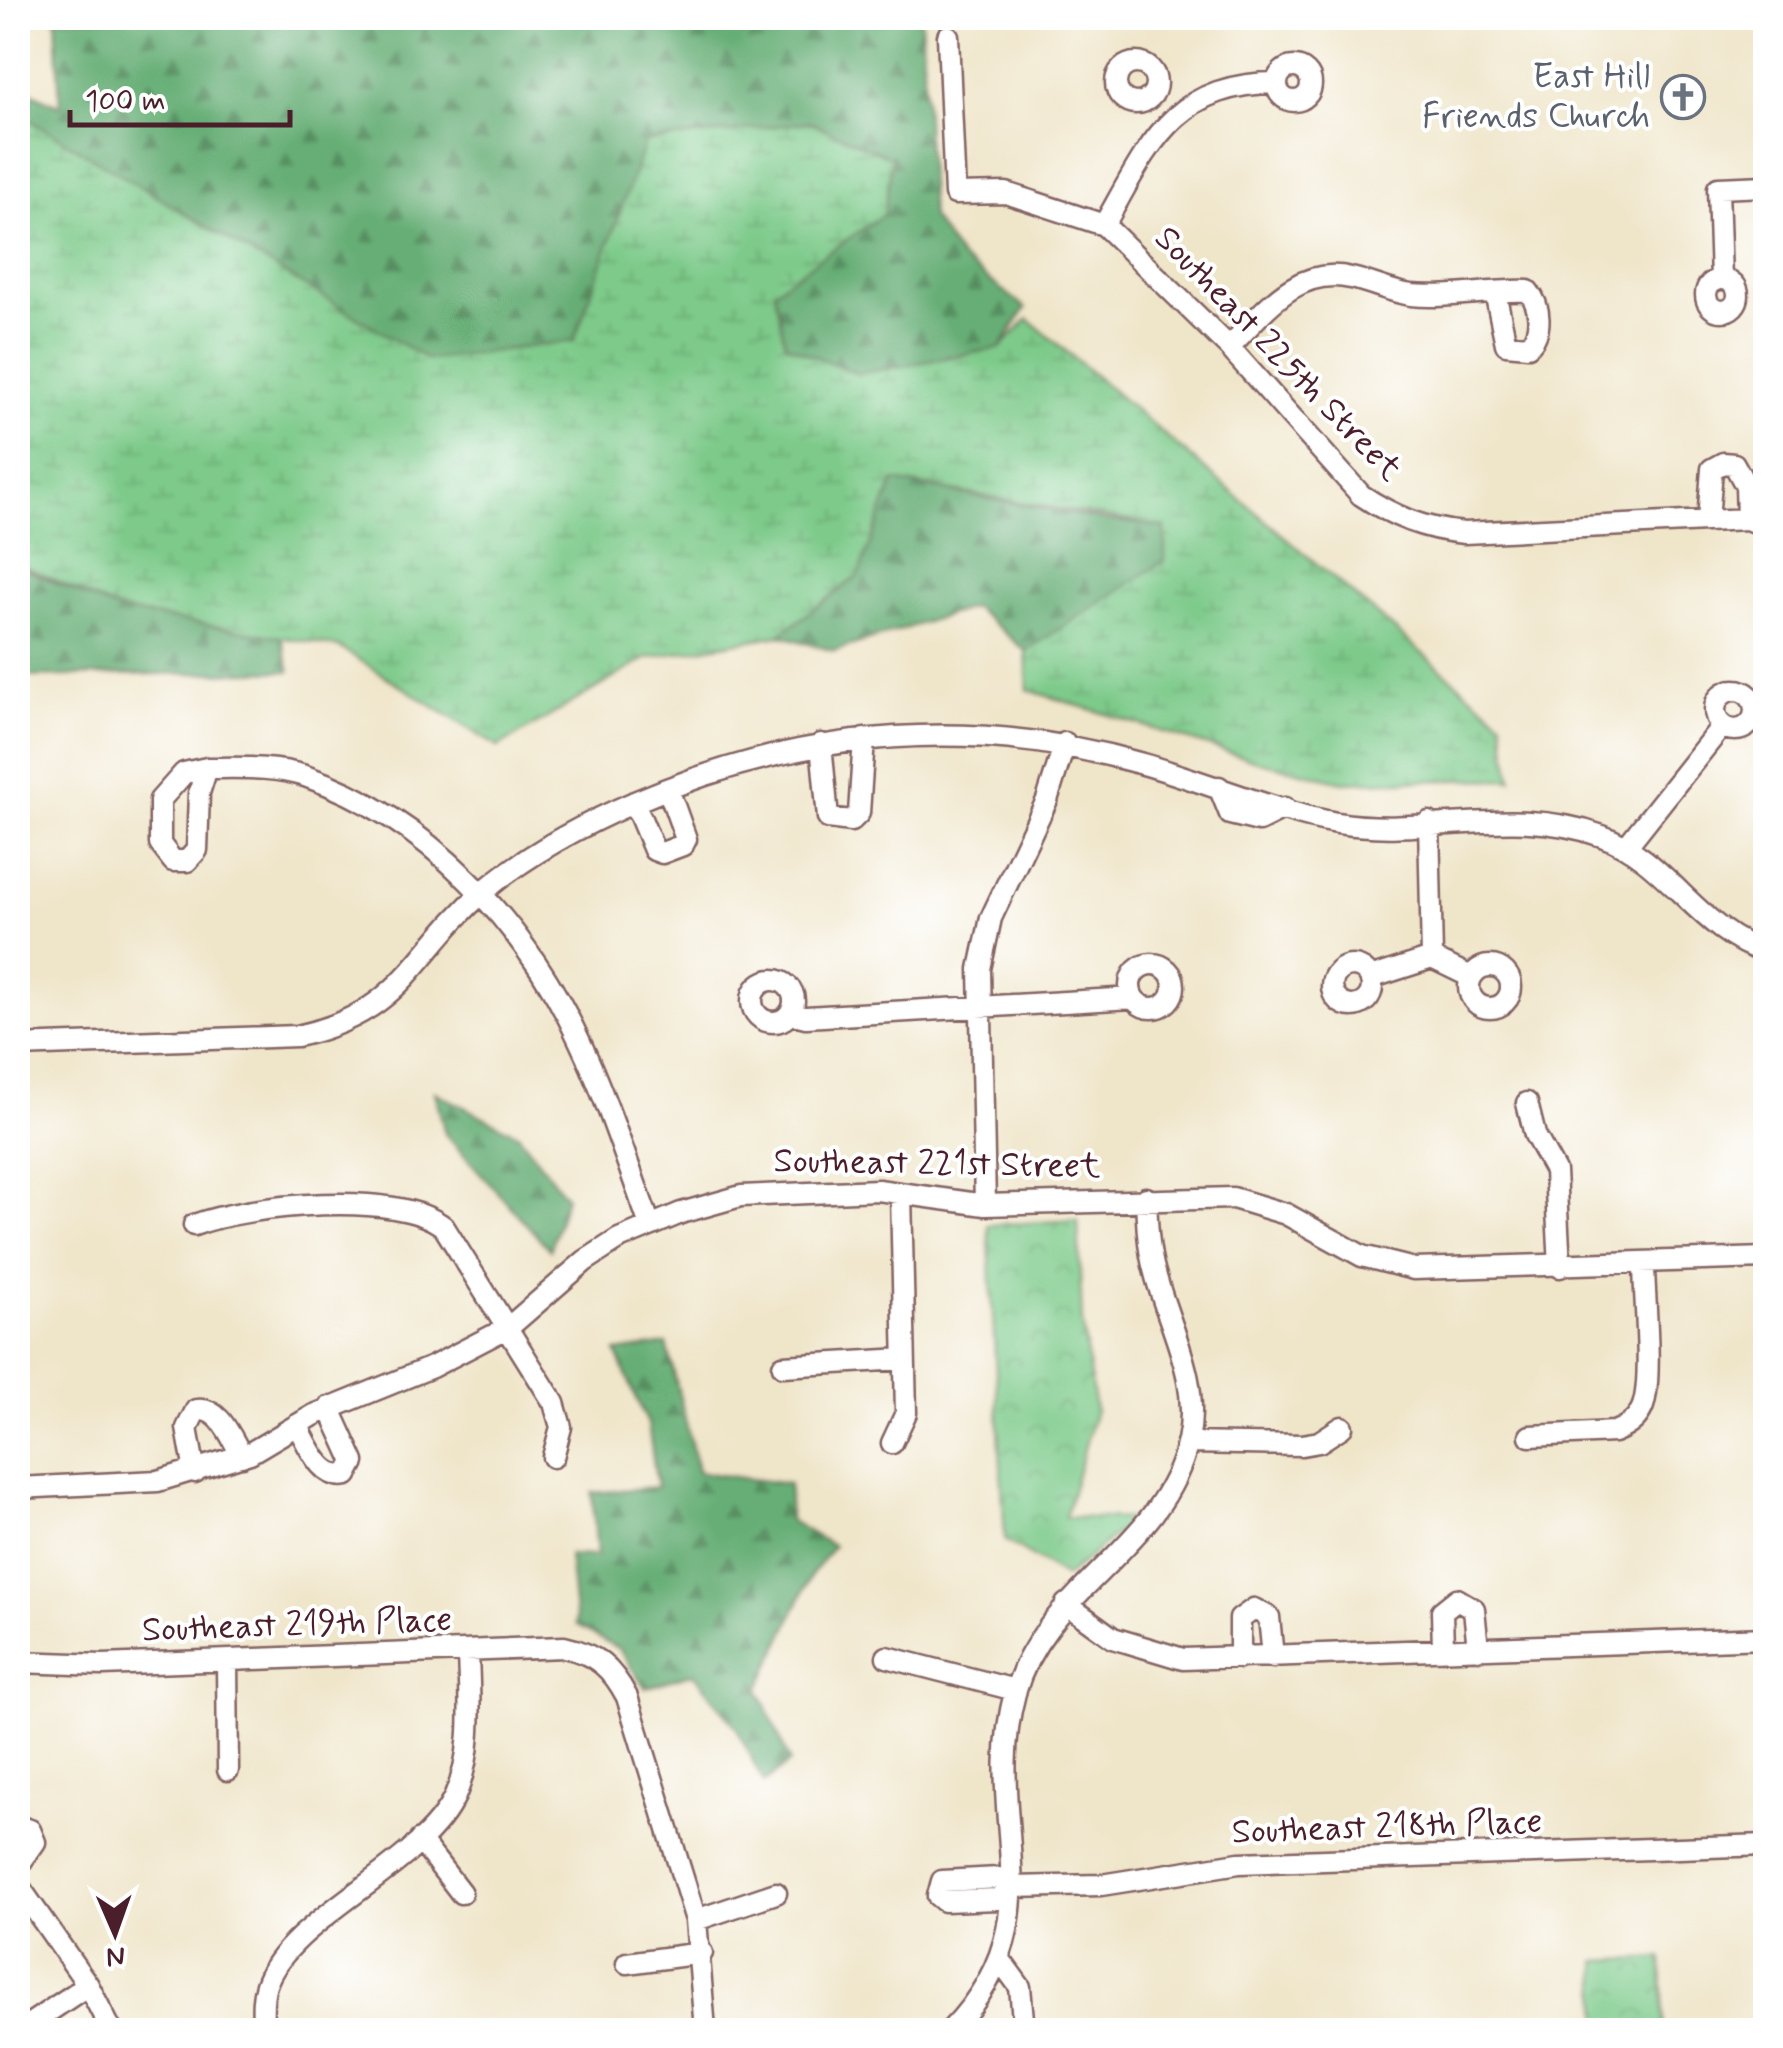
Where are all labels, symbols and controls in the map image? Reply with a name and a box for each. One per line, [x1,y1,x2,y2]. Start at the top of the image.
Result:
place label: East Hill Friends Church [1422,54,1650,140]
scale bar [70,65,290,127]
church icon: East Hill Friends Church [1660,74,1706,120]
text: 100 m [85,82,166,121]
street label: Southeast 225th Street [1144,216,1412,492]
street label: Southeast 221st Street [773,1138,1101,1190]
street label: Southeast 219th Place [141,1597,453,1653]
street label: Southeast 218th Place [1231,1799,1543,1855]
north arrow [65,1883,165,1983]
text: N [106,1937,126,1974]

